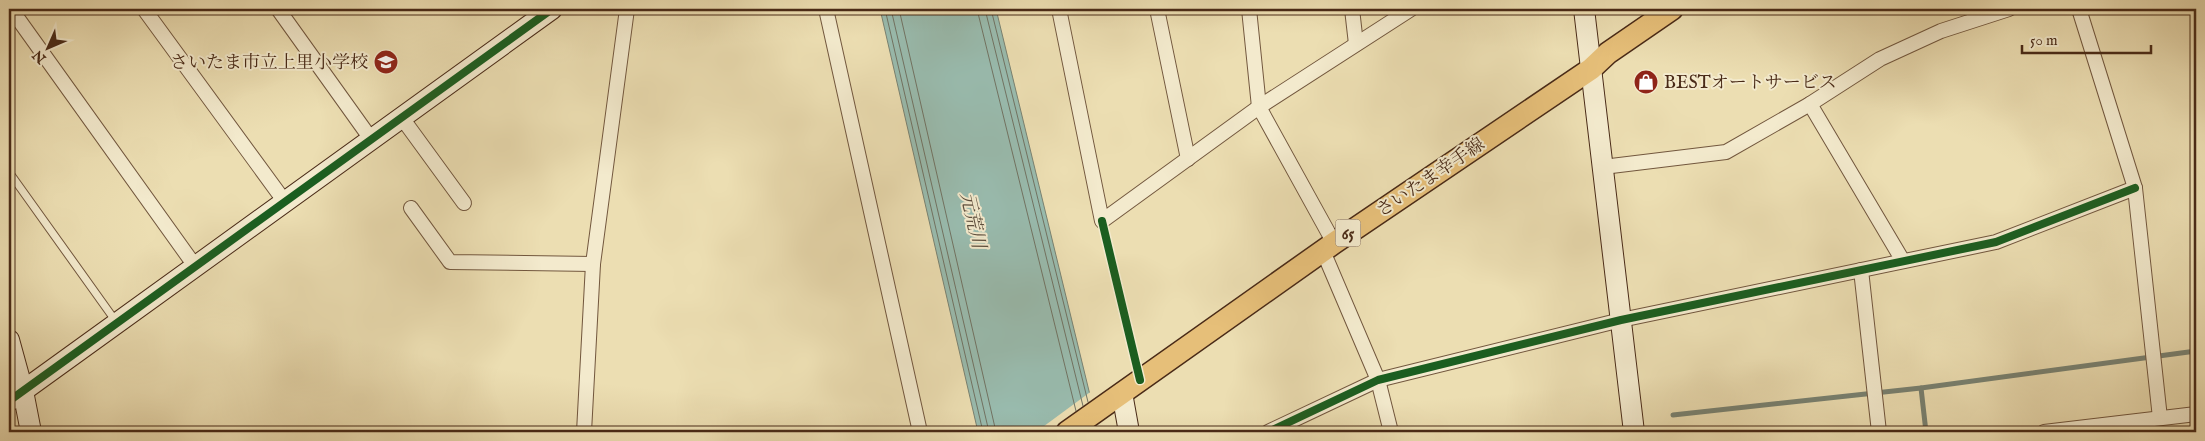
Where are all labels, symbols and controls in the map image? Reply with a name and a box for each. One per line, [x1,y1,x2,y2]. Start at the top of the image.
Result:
north arrow [22,22,72,72]
scale bar [2022,22,2151,54]
text: 50 m [2030,31,2058,50]
text: N [29,46,51,68]
school or university icon: さいたま市立上里小学校 [373,49,399,75]
place label: さいたま市立上里小学校 [170,52,368,75]
shop icon: BESTオートサービス [1633,69,1659,95]
place label: BESTオートサービス [1664,72,1837,95]
street label: さいたま幸手線 [1372,133,1489,223]
water label: 元荒川 [954,190,991,253]
road number: 65 [1336,220,1360,247]

